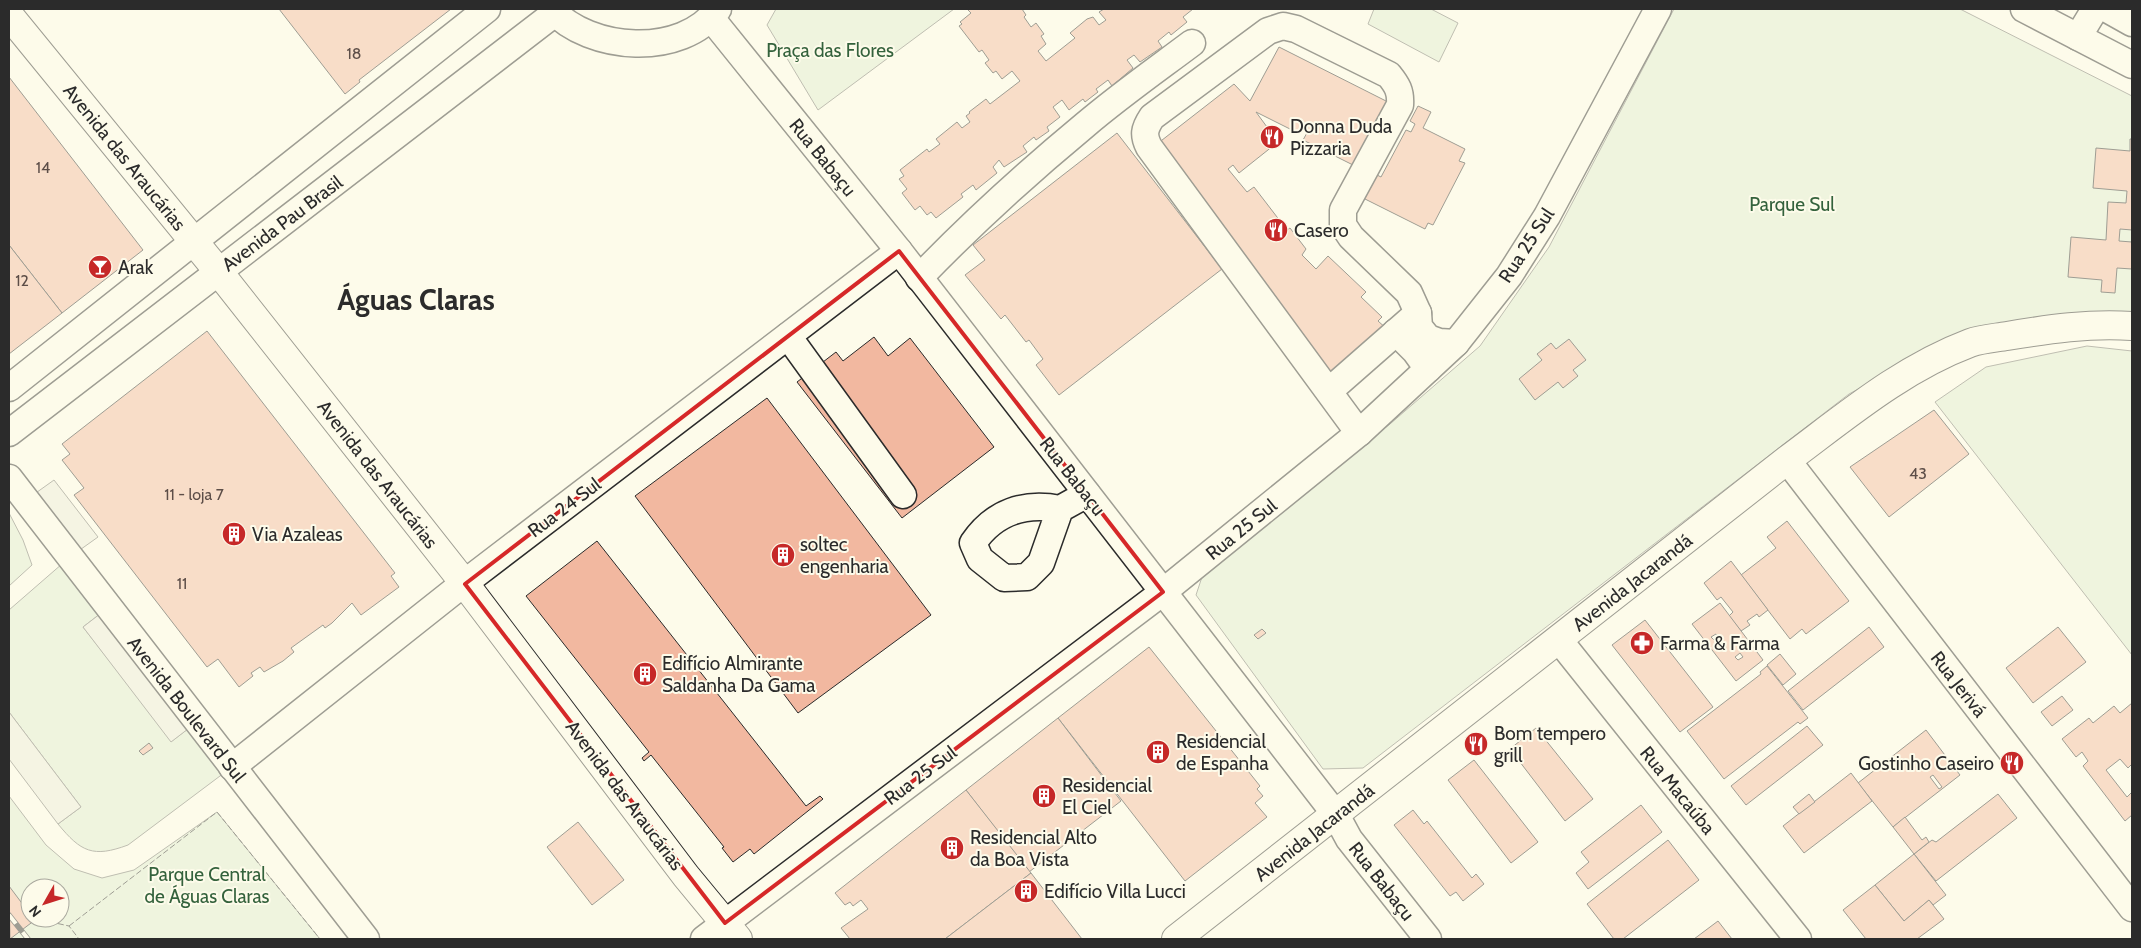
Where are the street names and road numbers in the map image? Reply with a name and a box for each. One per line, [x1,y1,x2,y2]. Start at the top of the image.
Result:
street label: Avenida das Araucárias [58,79,191,235]
street label: Rua Babaçu [784,114,861,201]
street label: Avenida Pau Brasil [217,170,348,276]
street label: Rua 25 Sul [1494,203,1559,287]
street label: Avenida das Araucárias [313,396,443,553]
street label: Rua Babaçu [1035,432,1110,520]
street label: Rua 24 Sul [523,472,606,542]
street label: Rua 25 Sul [1201,494,1282,565]
street label: Avenida Jacarandá [1568,529,1697,636]
street label: Avenida Boulevard Sul [123,632,251,787]
street label: Rua Jerivá [1926,647,1991,722]
street label: Avenida das Araucárias [561,716,689,875]
street label: Rua 25 Sul [880,740,961,810]
street label: Rua Macaúba [1635,742,1720,839]
street label: Avenida Jacarandá [1250,779,1379,886]
street label: Rua Babaçu [1344,837,1419,925]

